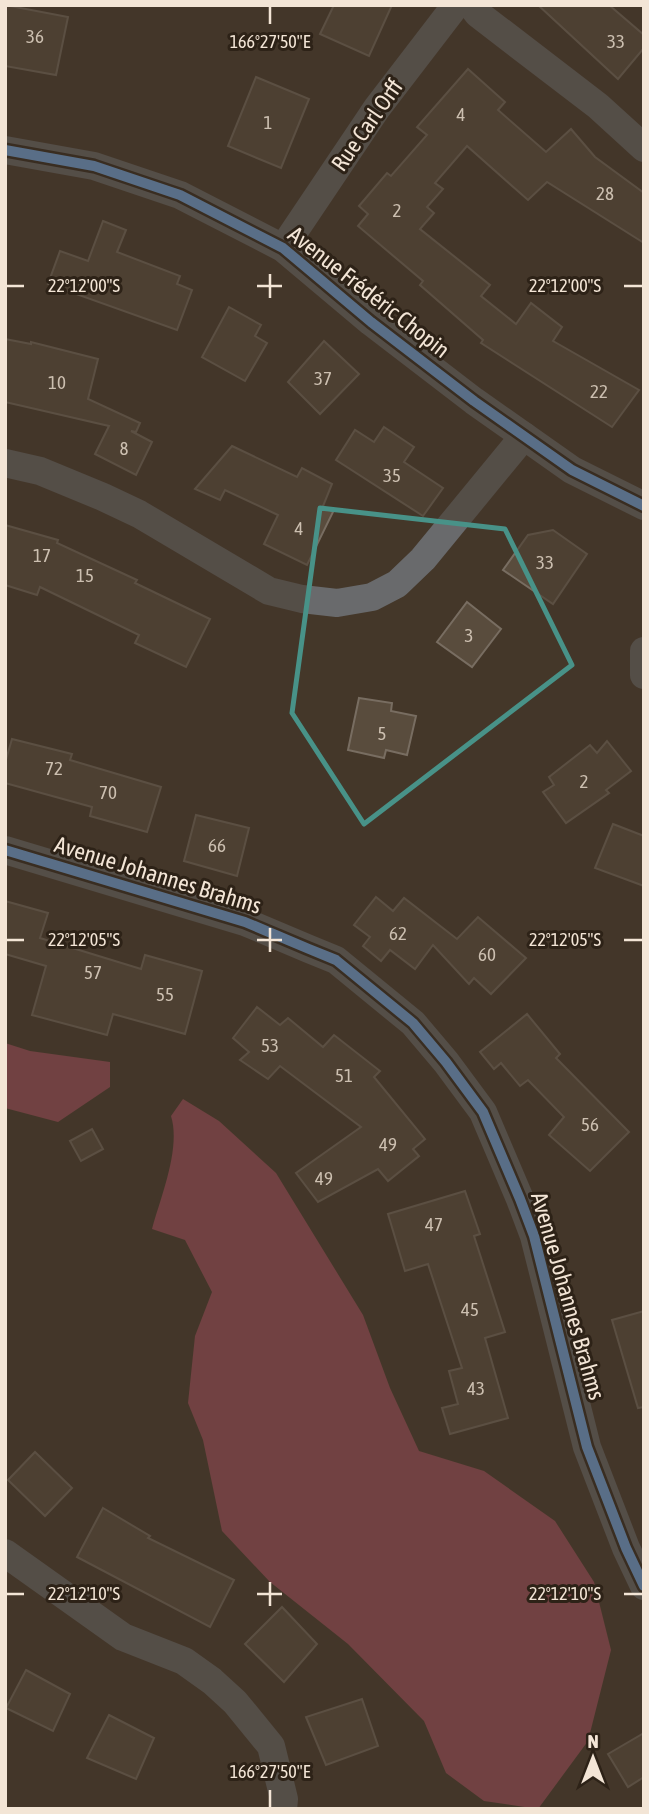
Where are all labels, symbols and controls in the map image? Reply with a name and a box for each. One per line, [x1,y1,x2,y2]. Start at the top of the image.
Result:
house number: 36 [26,25,44,47]
house number: 33 [607,30,625,52]
text: 166°27'50"E [230,31,311,52]
street label: Rue Carl Orff [326,74,408,176]
house number: 4 [457,103,466,125]
house number: 1 [264,111,272,133]
house number: 28 [596,182,614,204]
house number: 2 [393,199,401,221]
street label: Avenue Frédéric Chopin [283,221,455,363]
text: 22°12'00"S [48,275,120,296]
text: 22°12'00"S [529,275,601,296]
house number: 37 [314,367,332,389]
house number: 10 [48,371,66,393]
house number: 22 [590,380,608,402]
house number: 8 [120,437,129,459]
house number: 35 [383,464,401,486]
house number: 4 [295,517,304,539]
house number: 17 [33,544,51,566]
house number: 33 [536,551,554,573]
house number: 15 [76,564,94,586]
house number: 3 [465,624,473,646]
house number: 5 [378,722,386,744]
house number: 72 [45,757,63,779]
house number: 2 [580,770,588,792]
house number: 70 [99,781,117,803]
street label: Avenue Johannes Brahms [52,831,264,919]
house number: 66 [208,834,226,856]
house number: 62 [389,922,407,944]
text: 22°12'05"S [48,929,120,950]
text: 22°12'05"S [529,929,601,950]
house number: 60 [478,943,496,965]
house number: 57 [84,961,102,983]
house number: 55 [156,983,174,1005]
house number: 53 [261,1034,279,1056]
house number: 51 [335,1064,353,1086]
house number: 56 [581,1113,599,1135]
house number: 49 [379,1133,397,1155]
house number: 49 [315,1167,333,1189]
street label: Avenue Johannes Brahms [526,1189,610,1403]
house number: 47 [425,1213,443,1235]
house number: 45 [461,1298,479,1320]
house number: 43 [467,1377,485,1399]
text: 22°12'10"S [48,1583,120,1604]
text: 22°12'10"S [529,1583,601,1604]
north arrow [558,1723,628,1793]
text: N [587,1730,599,1752]
text: 166°27'50"E [230,1761,311,1782]

